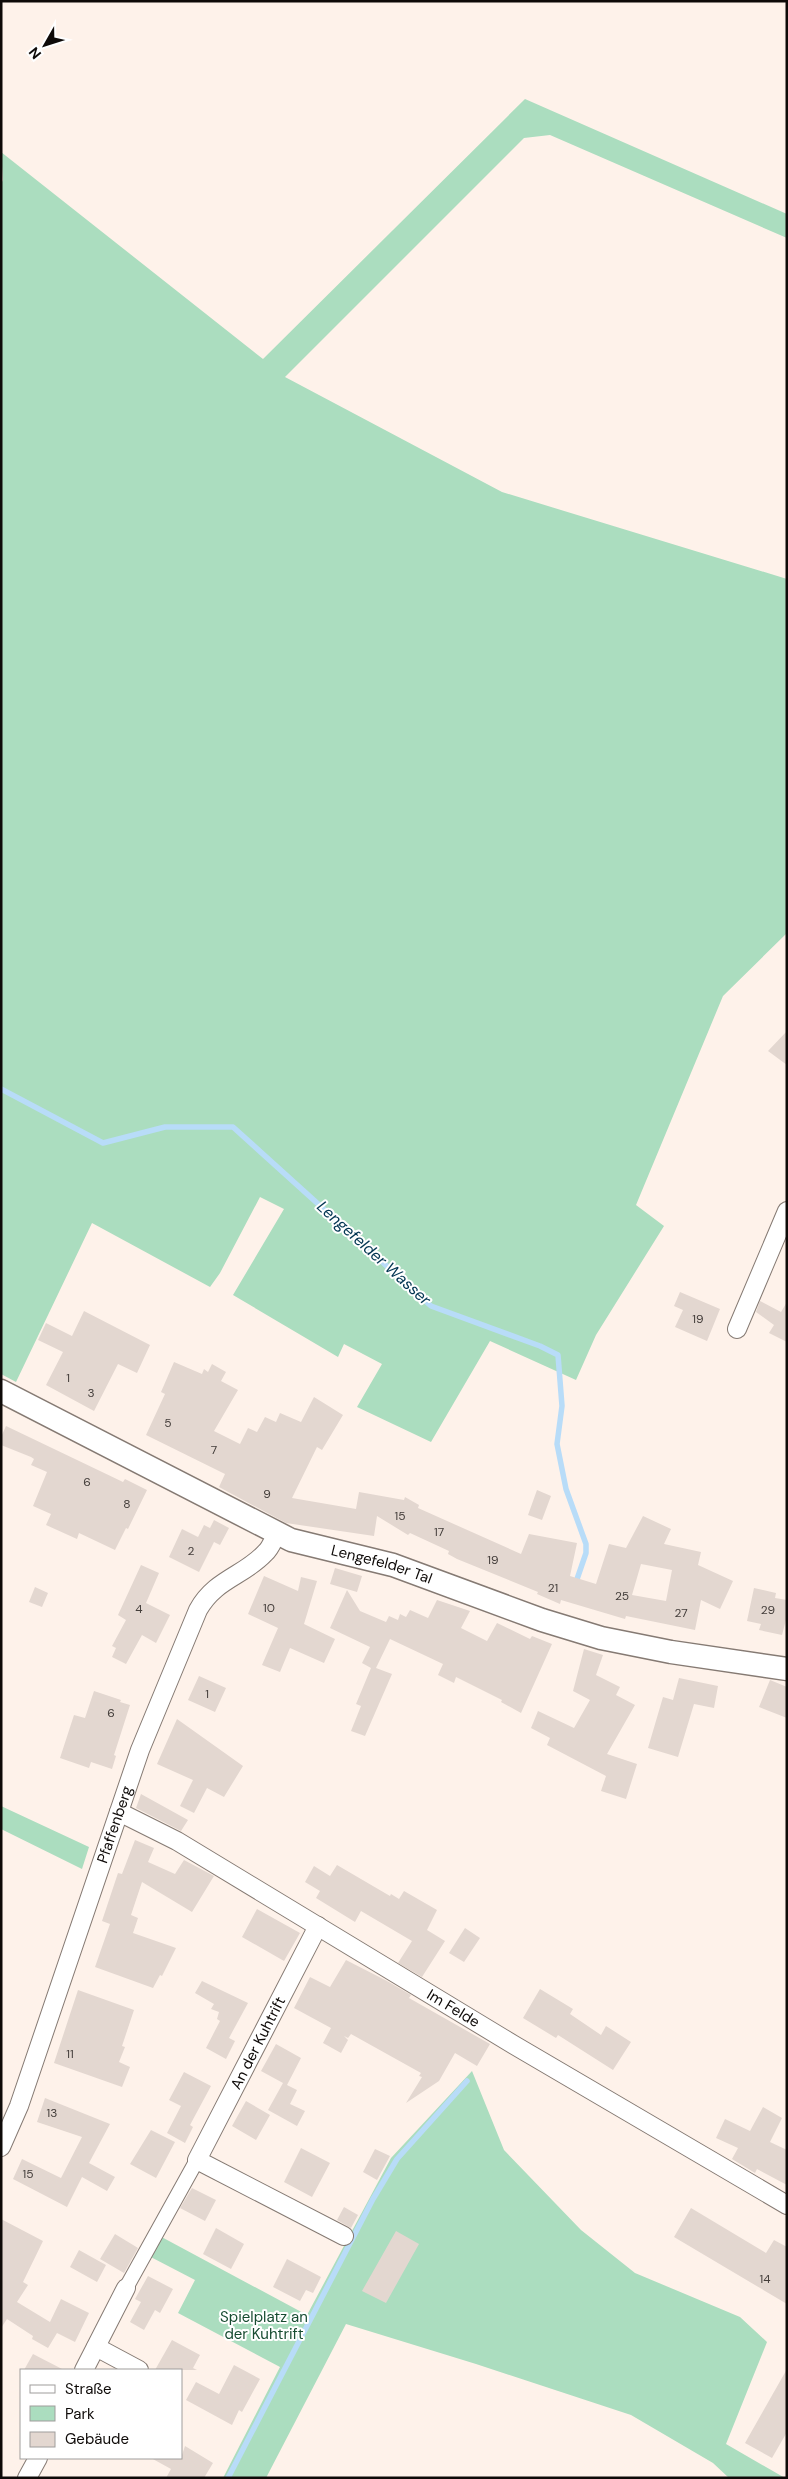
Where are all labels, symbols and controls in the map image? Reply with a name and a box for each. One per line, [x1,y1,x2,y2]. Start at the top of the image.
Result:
north arrow [20,20,70,70]
text: N [25,44,45,63]
water label: Lengefelder Wasser [313,1196,436,1311]
house number: 19 [692,1311,704,1327]
house number: 1 [66,1370,70,1386]
house number: 3 [87,1385,95,1401]
house number: 5 [164,1415,172,1431]
house number: 7 [211,1442,217,1458]
house number: 6 [83,1474,91,1490]
house number: 9 [263,1486,271,1502]
house number: 8 [123,1496,131,1512]
house number: 15 [394,1508,406,1524]
house number: 17 [434,1524,444,1540]
street label: Lengefelder Tal [329,1540,435,1589]
house number: 2 [188,1543,195,1559]
house number: 19 [487,1552,499,1568]
house number: 21 [548,1580,558,1596]
house number: 25 [615,1588,629,1604]
house number: 10 [263,1600,275,1616]
house number: 4 [135,1601,143,1617]
house number: 29 [761,1602,775,1618]
house number: 27 [674,1605,688,1621]
house number: 1 [205,1686,209,1702]
house number: 6 [107,1705,115,1721]
street label: Pfaffenberg [92,1783,137,1866]
street label: Im Felde [423,1985,484,2032]
street label: An der Kuhtrift [226,1993,290,2093]
house number: 11 [66,2046,74,2062]
house number: 13 [47,2105,57,2121]
house number: 15 [22,2166,34,2182]
house number: 14 [759,2271,771,2287]
park label: Spielplatz an der Kuhtrift [220,2307,308,2344]
legend [20,2369,182,2459]
text: Straße [65,2379,112,2399]
text: Park [65,2404,95,2424]
text: Gebäude [65,2429,129,2449]

